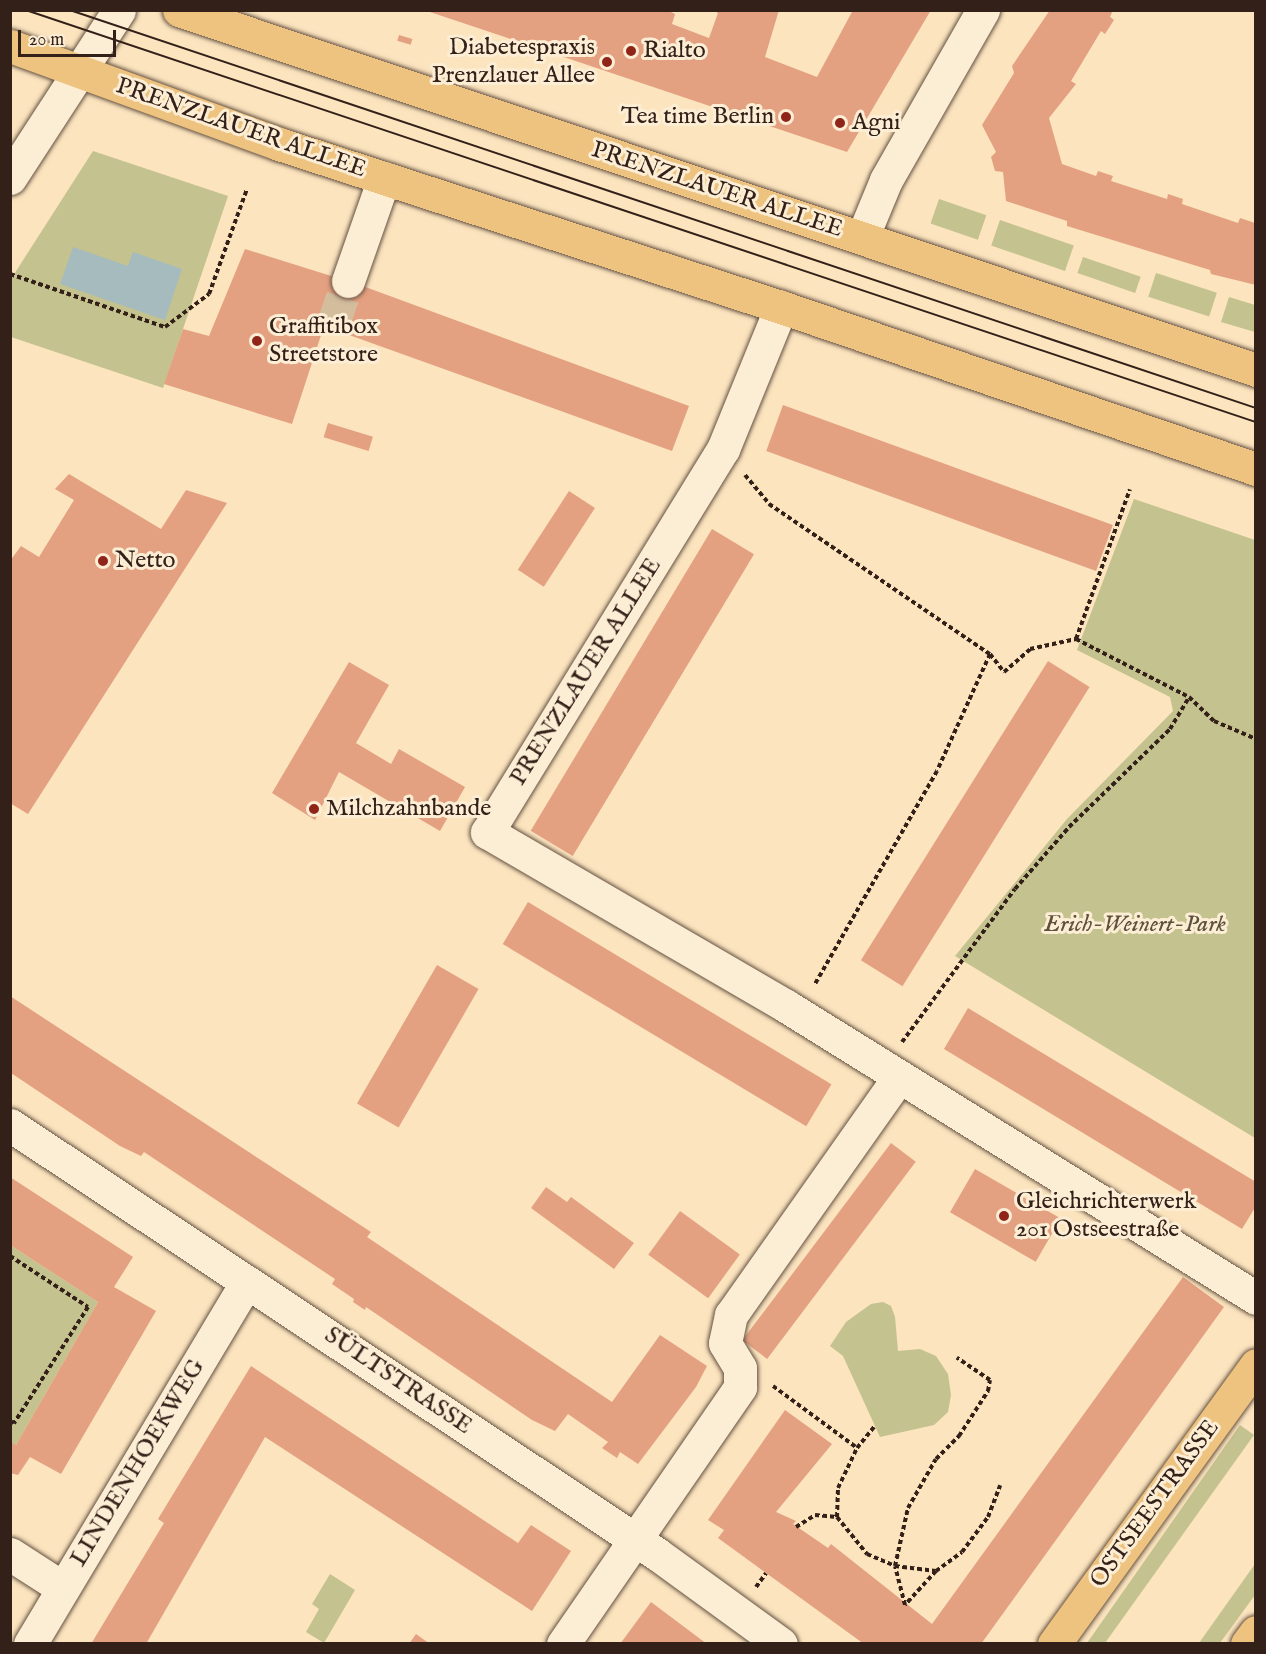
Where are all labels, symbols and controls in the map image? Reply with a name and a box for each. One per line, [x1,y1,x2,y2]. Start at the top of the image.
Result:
scale bar [21,18,118,56]
text: 20 m [29,29,64,52]
place label: Diabetespraxis Prenzlauer Allee [432,34,595,90]
place label: Rialto [643,37,706,65]
marker: Rialto [624,44,638,58]
marker: Diabetespraxis Prenzlauer Allee [600,55,614,69]
street label: PRENZLAUER ALLEE [112,72,370,184]
place label: Tea time Berlin [621,103,774,131]
place label: Agni [852,109,900,137]
marker: Tea time Berlin [779,110,793,124]
marker: Agni [833,116,847,130]
street label: PRENZLAUER ALLEE [588,136,846,244]
place label: Graffitibox Streetstore [269,313,378,369]
marker: Graffitibox Streetstore [250,334,264,348]
place label: Netto [115,547,175,575]
street label: PRENZLAUER ALLEE [504,553,668,791]
marker: Netto [96,554,110,568]
place label: Milchzahnbande [326,795,491,823]
marker: Milchzahnbande [307,802,321,816]
park label: Erich-Weinert-Park [1044,911,1226,939]
place label: Gleichrichterwerk 201 Ostseestraße [1016,1188,1196,1244]
marker: Gleichrichterwerk 201 Ostseestraße [997,1209,1011,1223]
street label: SÜLTSTRASSE [319,1321,477,1441]
street label: LINDENHOEKWEG [65,1354,211,1572]
street label: OSTSEESTRASSE [1084,1414,1226,1594]

